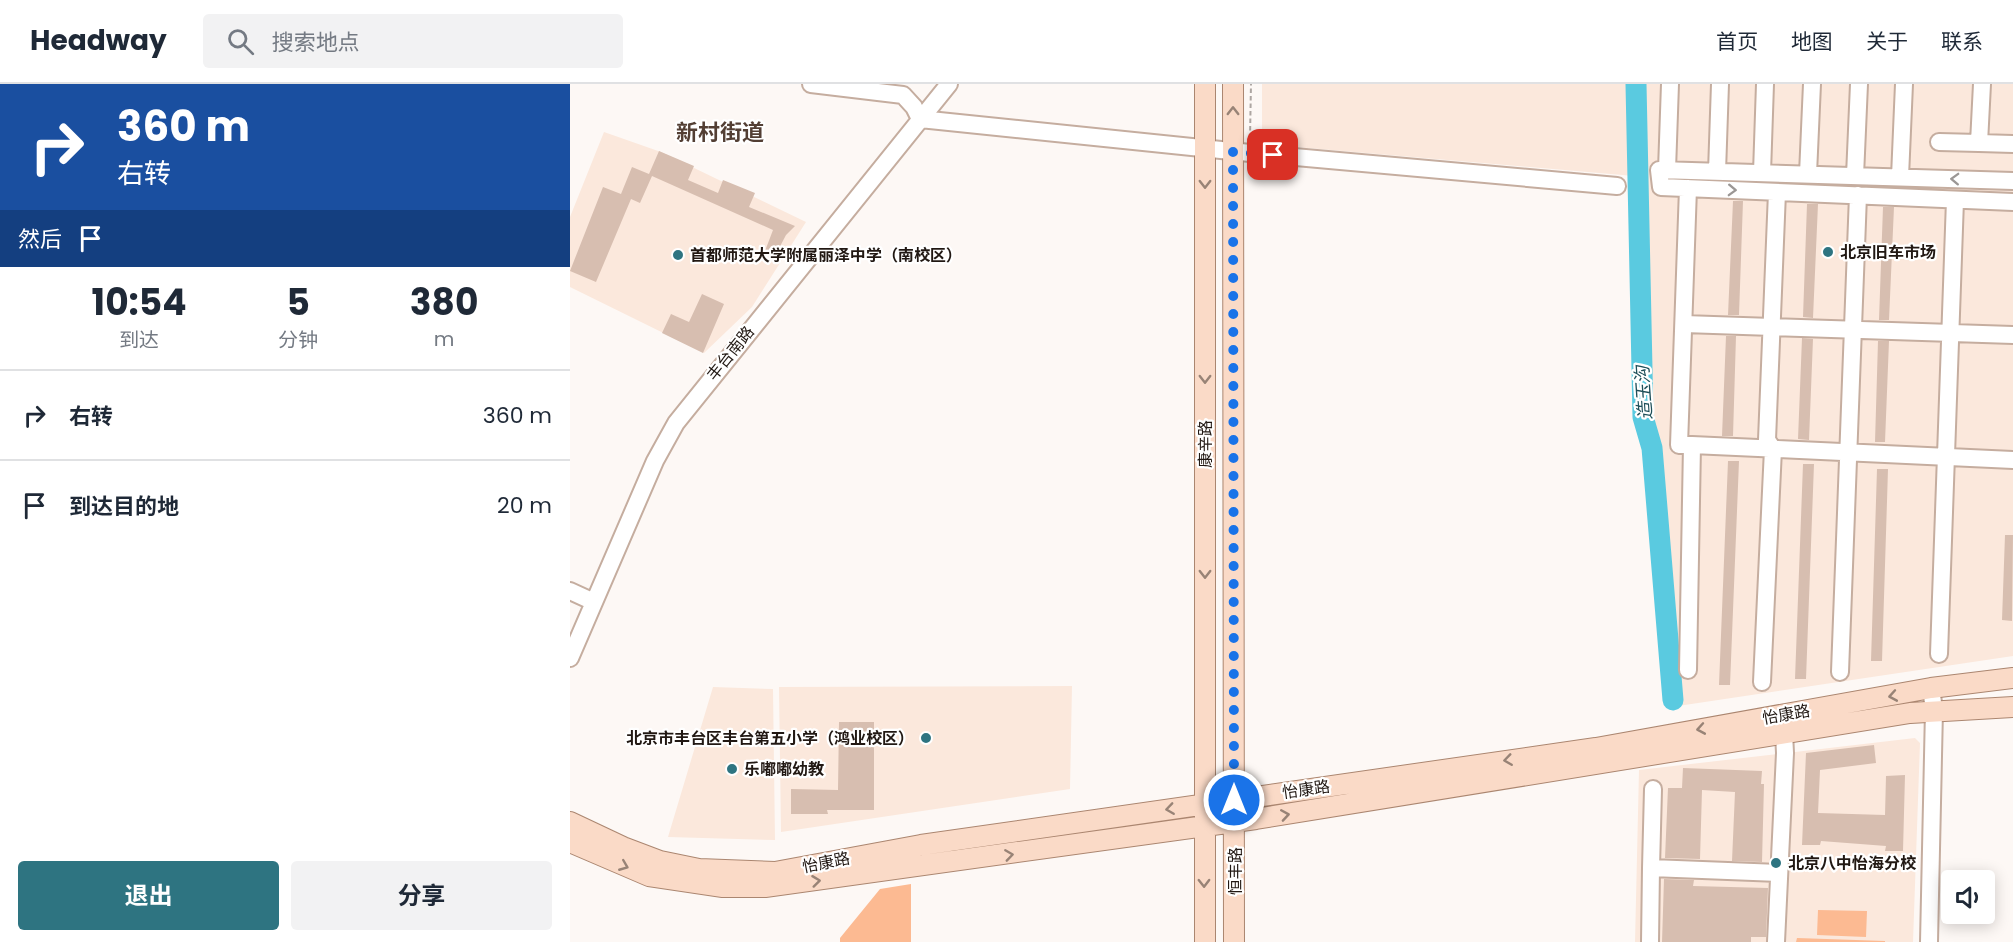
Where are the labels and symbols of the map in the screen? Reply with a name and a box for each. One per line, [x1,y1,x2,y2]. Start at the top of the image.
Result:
one-way arrow [1227,107,1239,116]
district label: 新村街道 [676,117,764,148]
pin [1247,129,1298,180]
one-way arrow [1950,173,1959,185]
one-way arrow [1199,180,1211,189]
one-way arrow [1727,184,1736,197]
place label: 北京旧车市场 [1840,241,1936,264]
place label: 首都师范大学附属丽泽中学（南校区） [690,244,962,267]
marker: 北京旧车市场 [1821,245,1835,259]
marker: 首都师范大学附属丽泽中学（南校区） [671,248,685,262]
street label: 丰台南路 [701,321,759,385]
water label: 造玉沟 [1629,363,1658,421]
one-way arrow [1199,375,1211,384]
street label: 康辛路 [1194,420,1217,468]
one-way arrow [1199,570,1211,579]
one-way arrow [1888,689,1898,702]
street label: 怡康路 [1760,699,1812,730]
one-way arrow [1696,722,1706,735]
place label: 北京市丰台区丰台第五小学（鸿业校区） [626,727,914,750]
marker: 北京市丰台区丰台第五小学（鸿业校区） [919,731,933,745]
one-way arrow [1504,754,1513,766]
place label: 乐嘟嘟幼教 [744,758,824,781]
marker: 乐嘟嘟幼教 [725,762,739,776]
position arrow [1202,768,1266,832]
street label: 怡康路 [1281,775,1331,804]
one-way arrow [1165,802,1174,814]
one-way arrow [1280,809,1289,821]
street label: 怡康路 [800,847,852,878]
street label: 恒丰路 [1224,847,1247,895]
one-way arrow [1004,849,1013,861]
place label: 北京八中怡海分校 [1788,852,1917,875]
marker: 北京八中怡海分校 [1769,856,1783,870]
one-way arrow [617,859,628,871]
one-way arrow [811,876,820,888]
one-way arrow [1198,879,1211,888]

